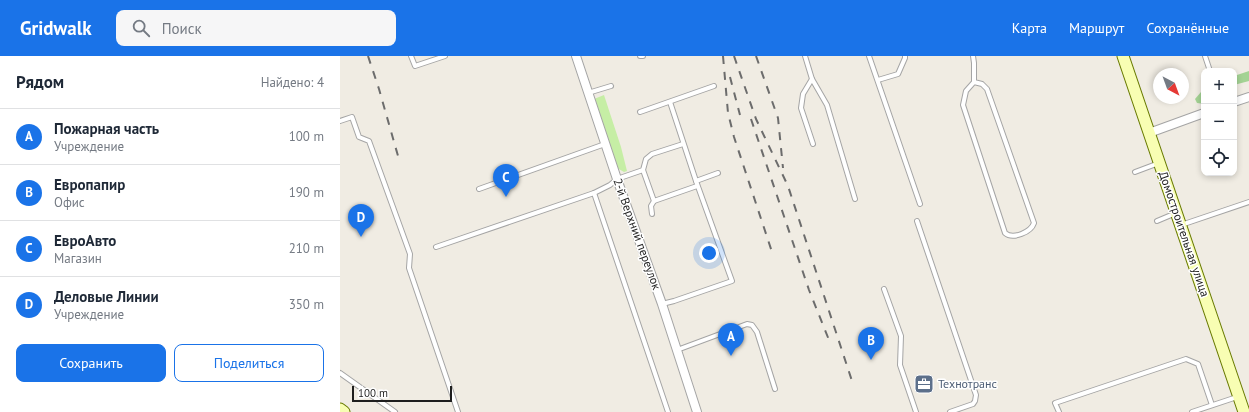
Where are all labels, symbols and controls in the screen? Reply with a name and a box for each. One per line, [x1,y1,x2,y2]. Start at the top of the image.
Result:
search box [116,10,396,46]
text: Gridwalk [20,16,92,40]
icon: search [130,17,152,39]
text: Поиск [162,19,202,38]
text: Карта [1012,19,1047,37]
text: Маршрут [1069,19,1124,37]
text: Сохранённые [1146,19,1229,37]
north arrow [1153,68,1189,104]
map controls [1201,68,1237,176]
button: + [1201,68,1237,104]
text: Рядом [16,71,64,93]
text: Найдено: 4 [261,74,324,91]
button: − [1201,104,1237,140]
text: Пожарная часть [54,119,159,138]
text: A [25,128,33,145]
text: 100 m [289,128,324,145]
text: Учреждение [54,138,124,155]
button: locate [1201,140,1237,176]
pin: C [493,164,519,197]
street label: Домостроительная улица [1156,169,1213,299]
text: Европапир [54,175,125,194]
street label: 2-й Верхний переулок [610,176,665,292]
text: B [25,184,33,201]
text: 190 m [289,184,324,201]
text: Офис [54,194,85,211]
pin: D [348,204,374,237]
text: ЕвроАвто [54,231,116,250]
text: C [25,240,33,257]
text: 210 m [289,240,324,257]
your location [699,243,719,263]
text: Магазин [54,250,102,267]
text: Деловые Линии [54,287,159,306]
text: D [25,296,33,313]
text: 350 m [289,296,324,313]
text: Учреждение [54,306,124,323]
pin: A [718,323,744,356]
pin: B [858,327,884,360]
button: Сохранить [16,344,166,382]
button: Поделиться [174,344,324,382]
office icon: Технотранс [913,373,935,395]
place label: Технотранс [938,376,998,391]
scale bar [352,384,452,403]
text: 100 m [358,386,388,400]

